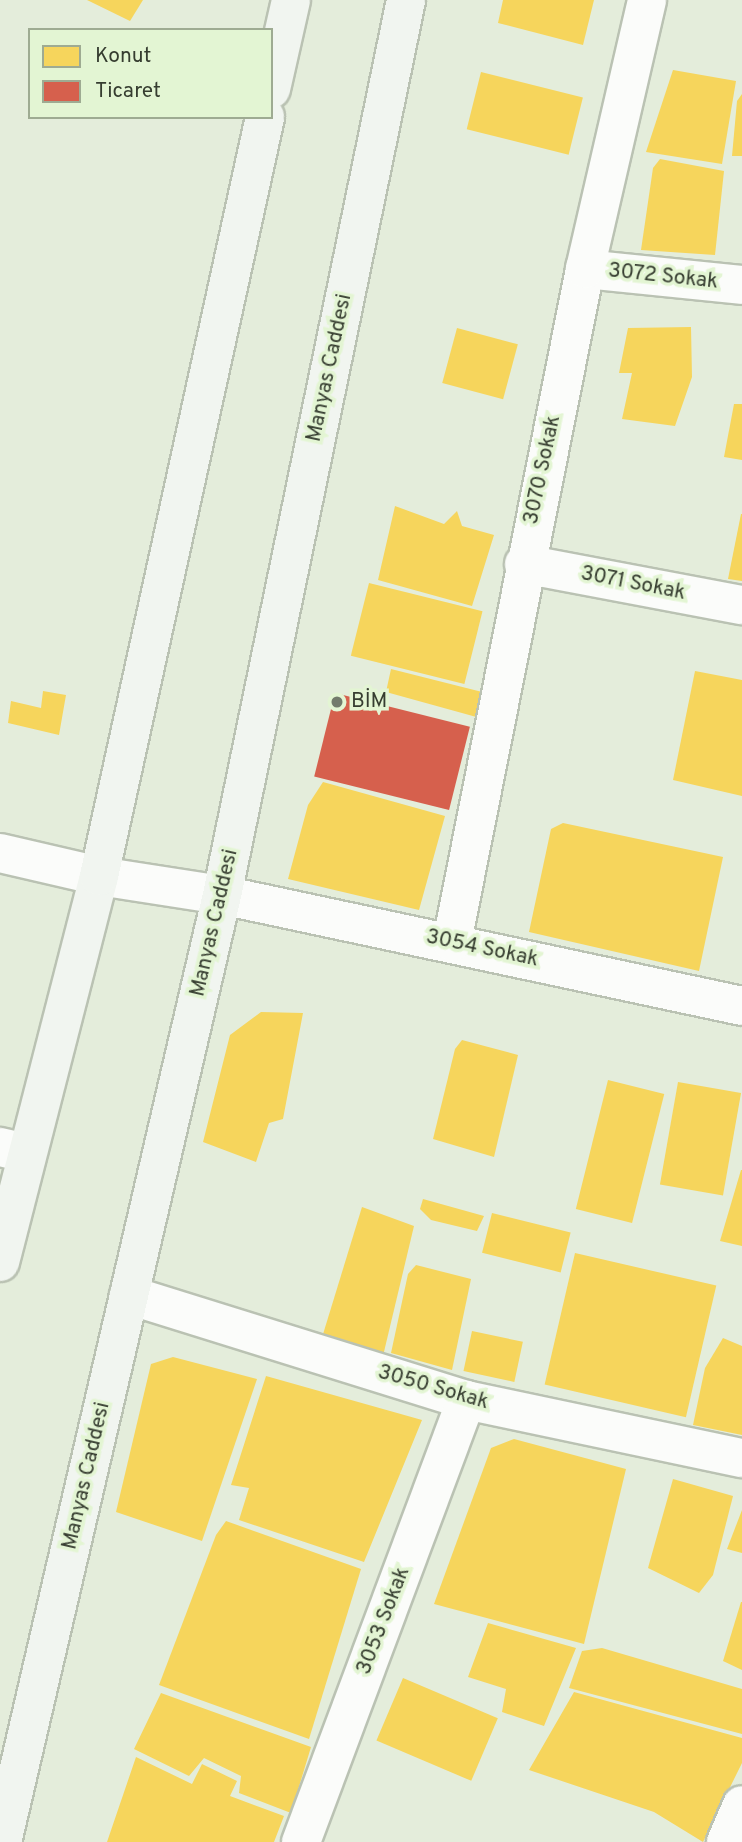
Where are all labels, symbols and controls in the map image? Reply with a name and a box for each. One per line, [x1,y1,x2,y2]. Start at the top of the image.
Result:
legend [28,28,273,119]
text: Konut [95,43,152,70]
text: Ticaret [95,78,161,105]
street label: 3072 Sokak [607,259,719,295]
street label: Manyas Caddesi [302,292,358,444]
street label: 3070 Sokak [519,413,567,527]
street label: 3071 Sokak [579,562,687,606]
place label: BİM [351,689,387,715]
marker: BİM [329,694,345,710]
street label: Manyas Caddesi [186,847,244,999]
street label: 3054 Sokak [424,925,540,973]
street label: 3050 Sokak [375,1360,491,1416]
street label: Manyas Caddesi [58,1400,116,1552]
street label: 3053 Sokak [352,1564,416,1678]

